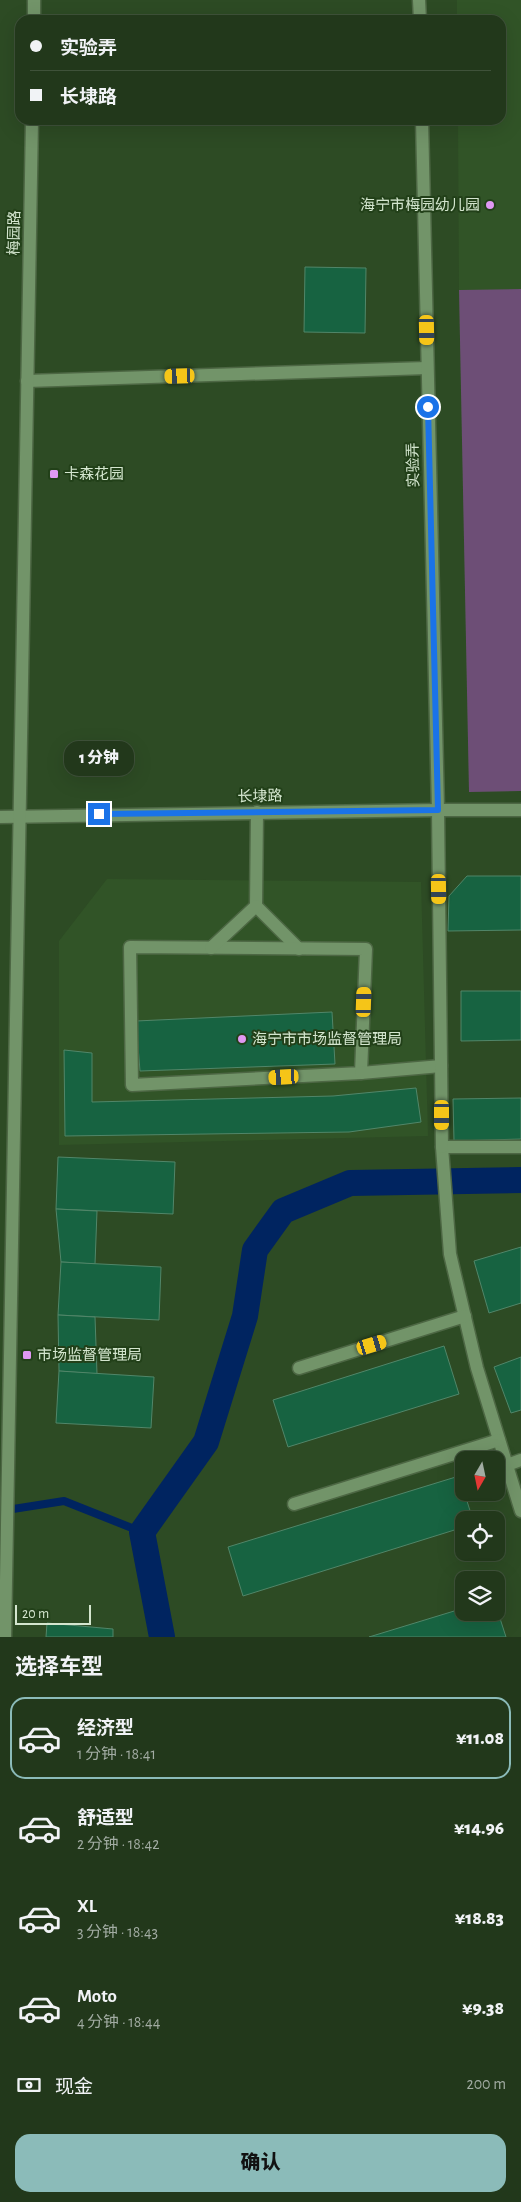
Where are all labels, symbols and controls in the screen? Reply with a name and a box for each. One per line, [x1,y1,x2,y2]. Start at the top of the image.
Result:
text: 实验弄 [60,39,117,58]
text: 长埭路 [60,88,117,107]
place label: 海宁市梅园幼儿园 [360,197,480,213]
marker: 海宁市梅园幼儿园 [484,199,496,211]
street label: 梅园路 [6,210,22,256]
car [419,315,434,345]
car [164,368,195,384]
route start [417,396,439,418]
street label: 实验弄 [405,442,421,488]
place label: 卡森花园 [64,466,124,482]
marker: 卡森花园 [48,468,60,480]
callout: 1 分钟 [64,742,134,776]
text: 1 分钟 [79,750,119,766]
street label: 长埭路 [237,788,283,804]
route end [88,803,110,825]
car [431,874,446,904]
car [355,987,372,1017]
place label: 海宁市市场监督管理局 [252,1031,402,1047]
marker: 海宁市市场监督管理局 [236,1033,248,1045]
car [268,1069,299,1085]
car [434,1100,449,1130]
car [355,1333,388,1357]
place label: 市场监督管理局 [37,1347,142,1363]
marker: 市场监督管理局 [21,1349,33,1361]
north arrow [455,1451,505,1501]
map controls [455,1451,505,1621]
button: locate [455,1511,505,1561]
button: layers [455,1571,505,1621]
scale bar [15,1602,91,1625]
text: 20 m [22,1607,49,1621]
text: 选择车型 [15,1656,103,1678]
icon: car [17,1716,62,1761]
text: 经济型 [77,1719,134,1738]
text: ¥11.08 [456,1729,504,1748]
text: 1 分钟 · 18:41 [77,1746,156,1762]
icon: car [17,1806,62,1851]
text: 舒适型 [77,1809,134,1828]
text: ¥14.96 [454,1819,504,1838]
text: 2 分钟 · 18:42 [77,1836,160,1852]
icon: car [17,1896,62,1941]
text: XL [77,1897,97,1916]
text: ¥18.83 [455,1909,504,1928]
text: 3 分钟 · 18:43 [77,1924,158,1940]
icon: car [17,1986,62,2031]
text: Moto [77,1987,117,2006]
text: ¥9.38 [462,1999,504,2018]
text: 4 分钟 · 18:44 [77,2014,160,2030]
icon: cash [15,2071,43,2099]
text: 200 m [466,2076,506,2092]
text: 现金 [55,2078,93,2097]
button: 确认 [15,2134,506,2192]

